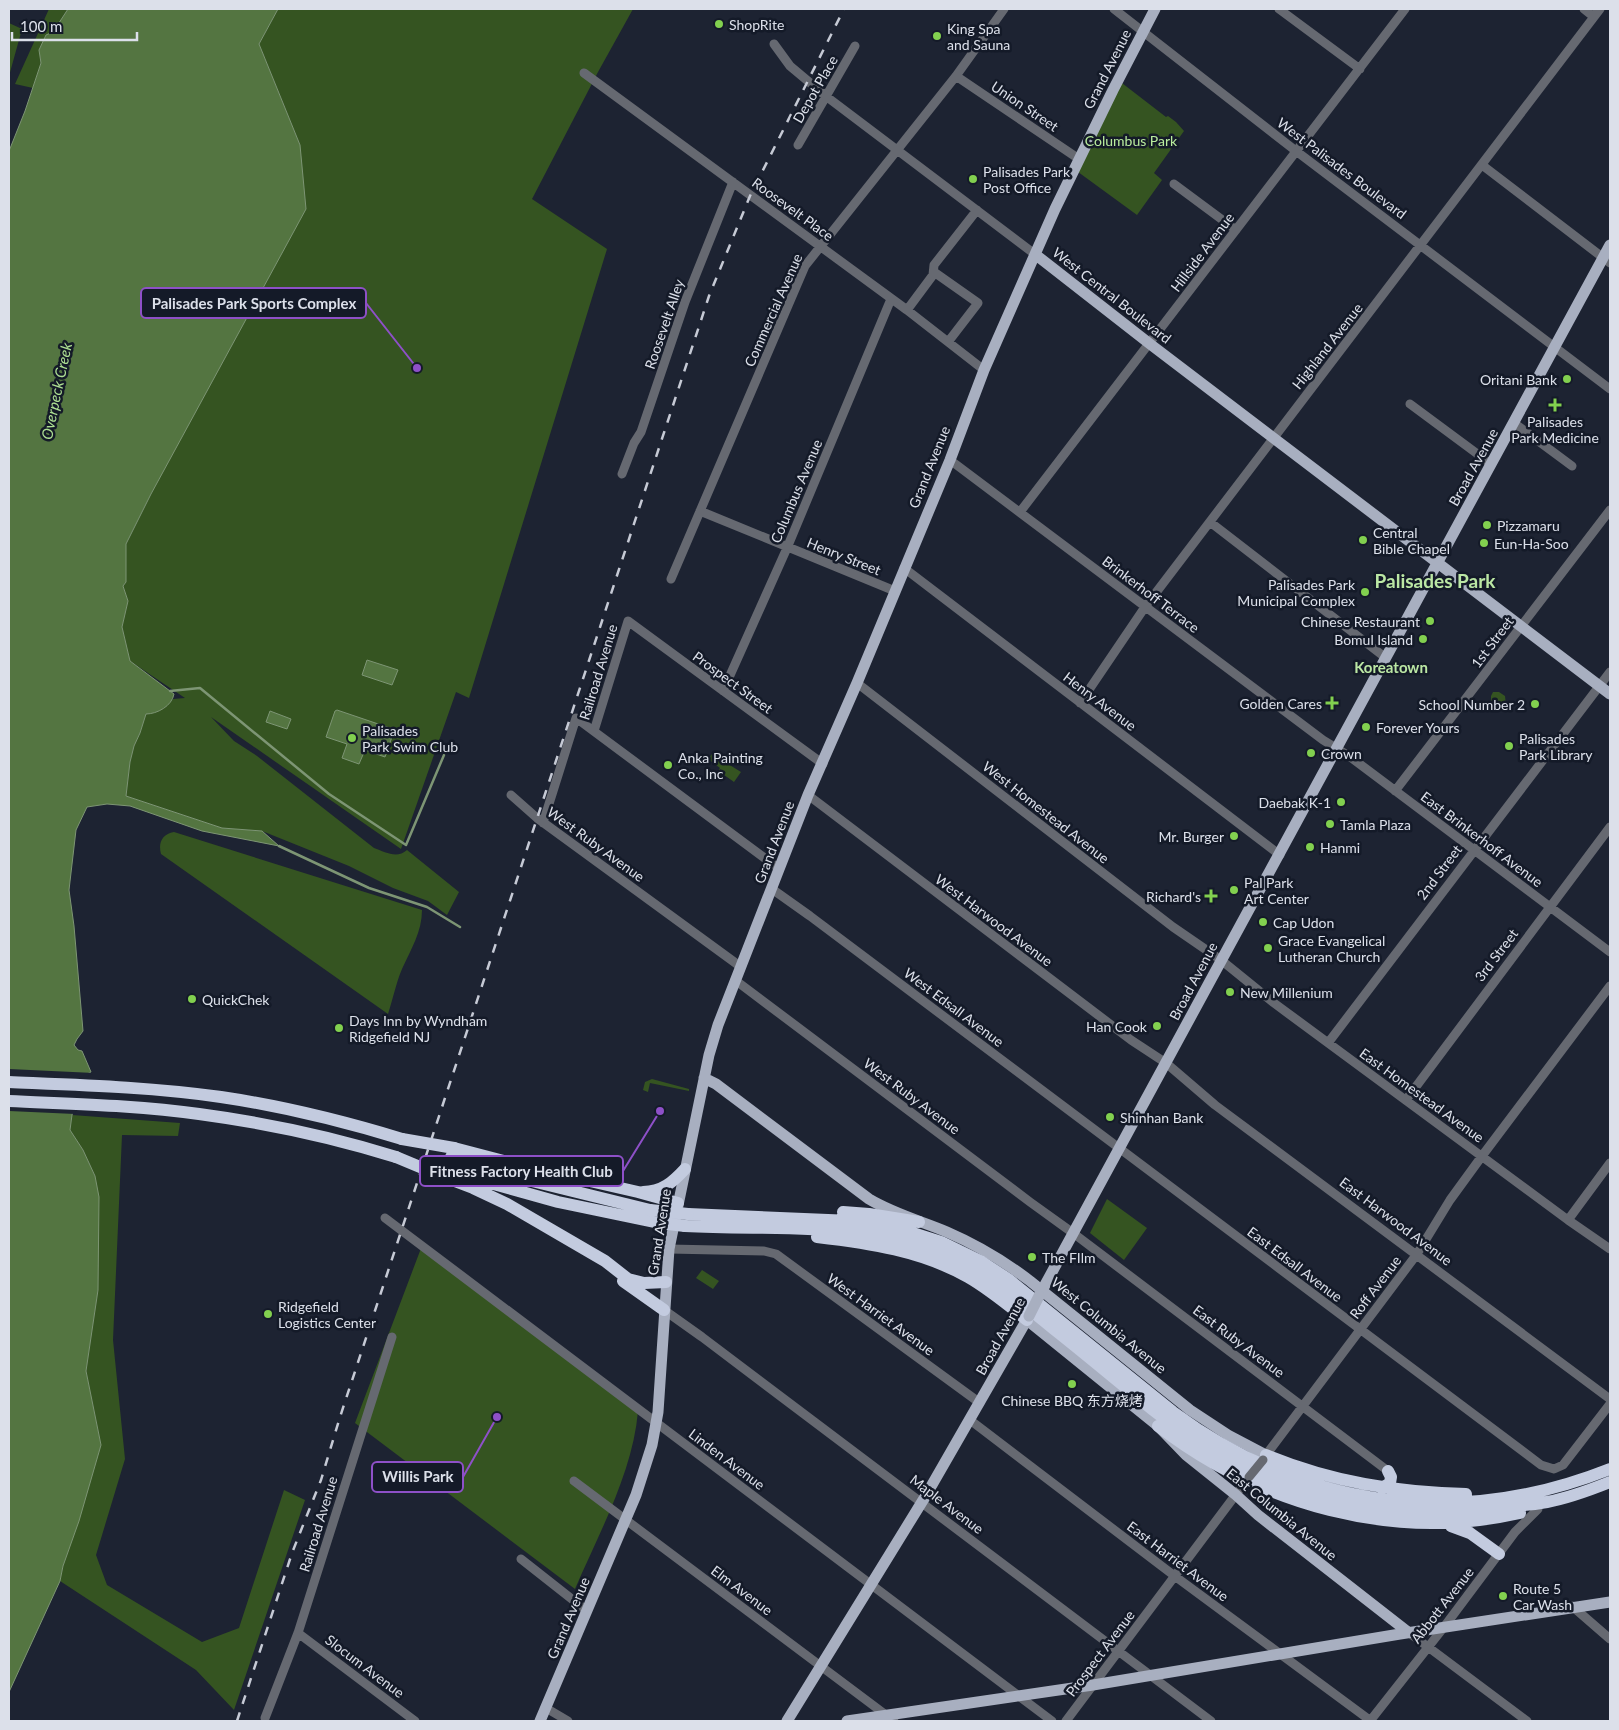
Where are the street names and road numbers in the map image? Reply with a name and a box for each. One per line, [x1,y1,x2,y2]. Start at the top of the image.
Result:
street label: Grand Avenue [1080,26,1134,112]
street label: Depot Place [789,52,841,126]
street label: Union Street [988,77,1062,135]
street label: West Palisades Boulevard [1274,114,1410,222]
street label: Roosevelt Place [749,174,837,244]
street label: Hillside Avenue [1167,209,1237,295]
street label: West Central Boulevard [1049,243,1175,347]
street label: Commercial Avenue [740,251,806,369]
street label: Roosevelt Alley [641,276,688,371]
street label: Highland Avenue [1288,300,1366,392]
street label: Grand Avenue [905,423,953,511]
street label: Broad Avenue [1445,425,1501,509]
street label: Columbus Avenue [766,437,826,545]
street label: Henry Street [805,533,883,579]
street label: Brinkerhoff Terrace [1099,552,1203,636]
street label: 1st Street [1467,613,1517,671]
street label: Railroad Avenue [575,622,621,722]
street label: Prospect Street [690,647,776,717]
street label: Henry Avenue [1060,668,1140,734]
street label: West Homestead Avenue [979,757,1113,867]
street label: East Brinkerhoff Avenue [1418,788,1546,890]
street label: Grand Avenue [750,798,798,886]
street label: West Ruby Avenue [544,803,648,885]
street label: 2nd Street [1413,841,1465,903]
street label: West Harwood Avenue [932,870,1056,970]
street label: 3rd Street [1471,925,1521,985]
street label: Broad Avenue [1165,939,1221,1023]
street label: West Edsall Avenue [901,964,1007,1050]
street label: East Homestead Avenue [1356,1044,1488,1146]
street label: West Ruby Avenue [861,1054,963,1138]
street label: East Harwood Avenue [1336,1173,1456,1269]
street label: Grand Avenue [644,1188,674,1276]
street label: East Edsall Avenue [1244,1223,1346,1305]
street label: Roff Avenue [1346,1252,1404,1322]
street label: West Harriet Avenue [824,1269,938,1359]
street label: West Columbia Avenue [1048,1273,1170,1377]
street label: Broad Avenue [972,1294,1028,1378]
street label: East Ruby Avenue [1190,1301,1288,1381]
street label: Linden Avenue [686,1425,768,1493]
street label: East Columbia Avenue [1223,1464,1341,1564]
street label: Maple Avenue [907,1471,987,1537]
street label: Railroad Avenue [295,1474,341,1574]
street label: East Harriet Avenue [1124,1517,1232,1605]
street label: Elm Avenue [708,1561,776,1619]
street label: Abbott Avenue [1407,1564,1477,1646]
street label: Grand Avenue [543,1575,593,1661]
street label: Prospect Avenue [1062,1607,1138,1699]
street label: Slocum Avenue [322,1631,408,1701]

